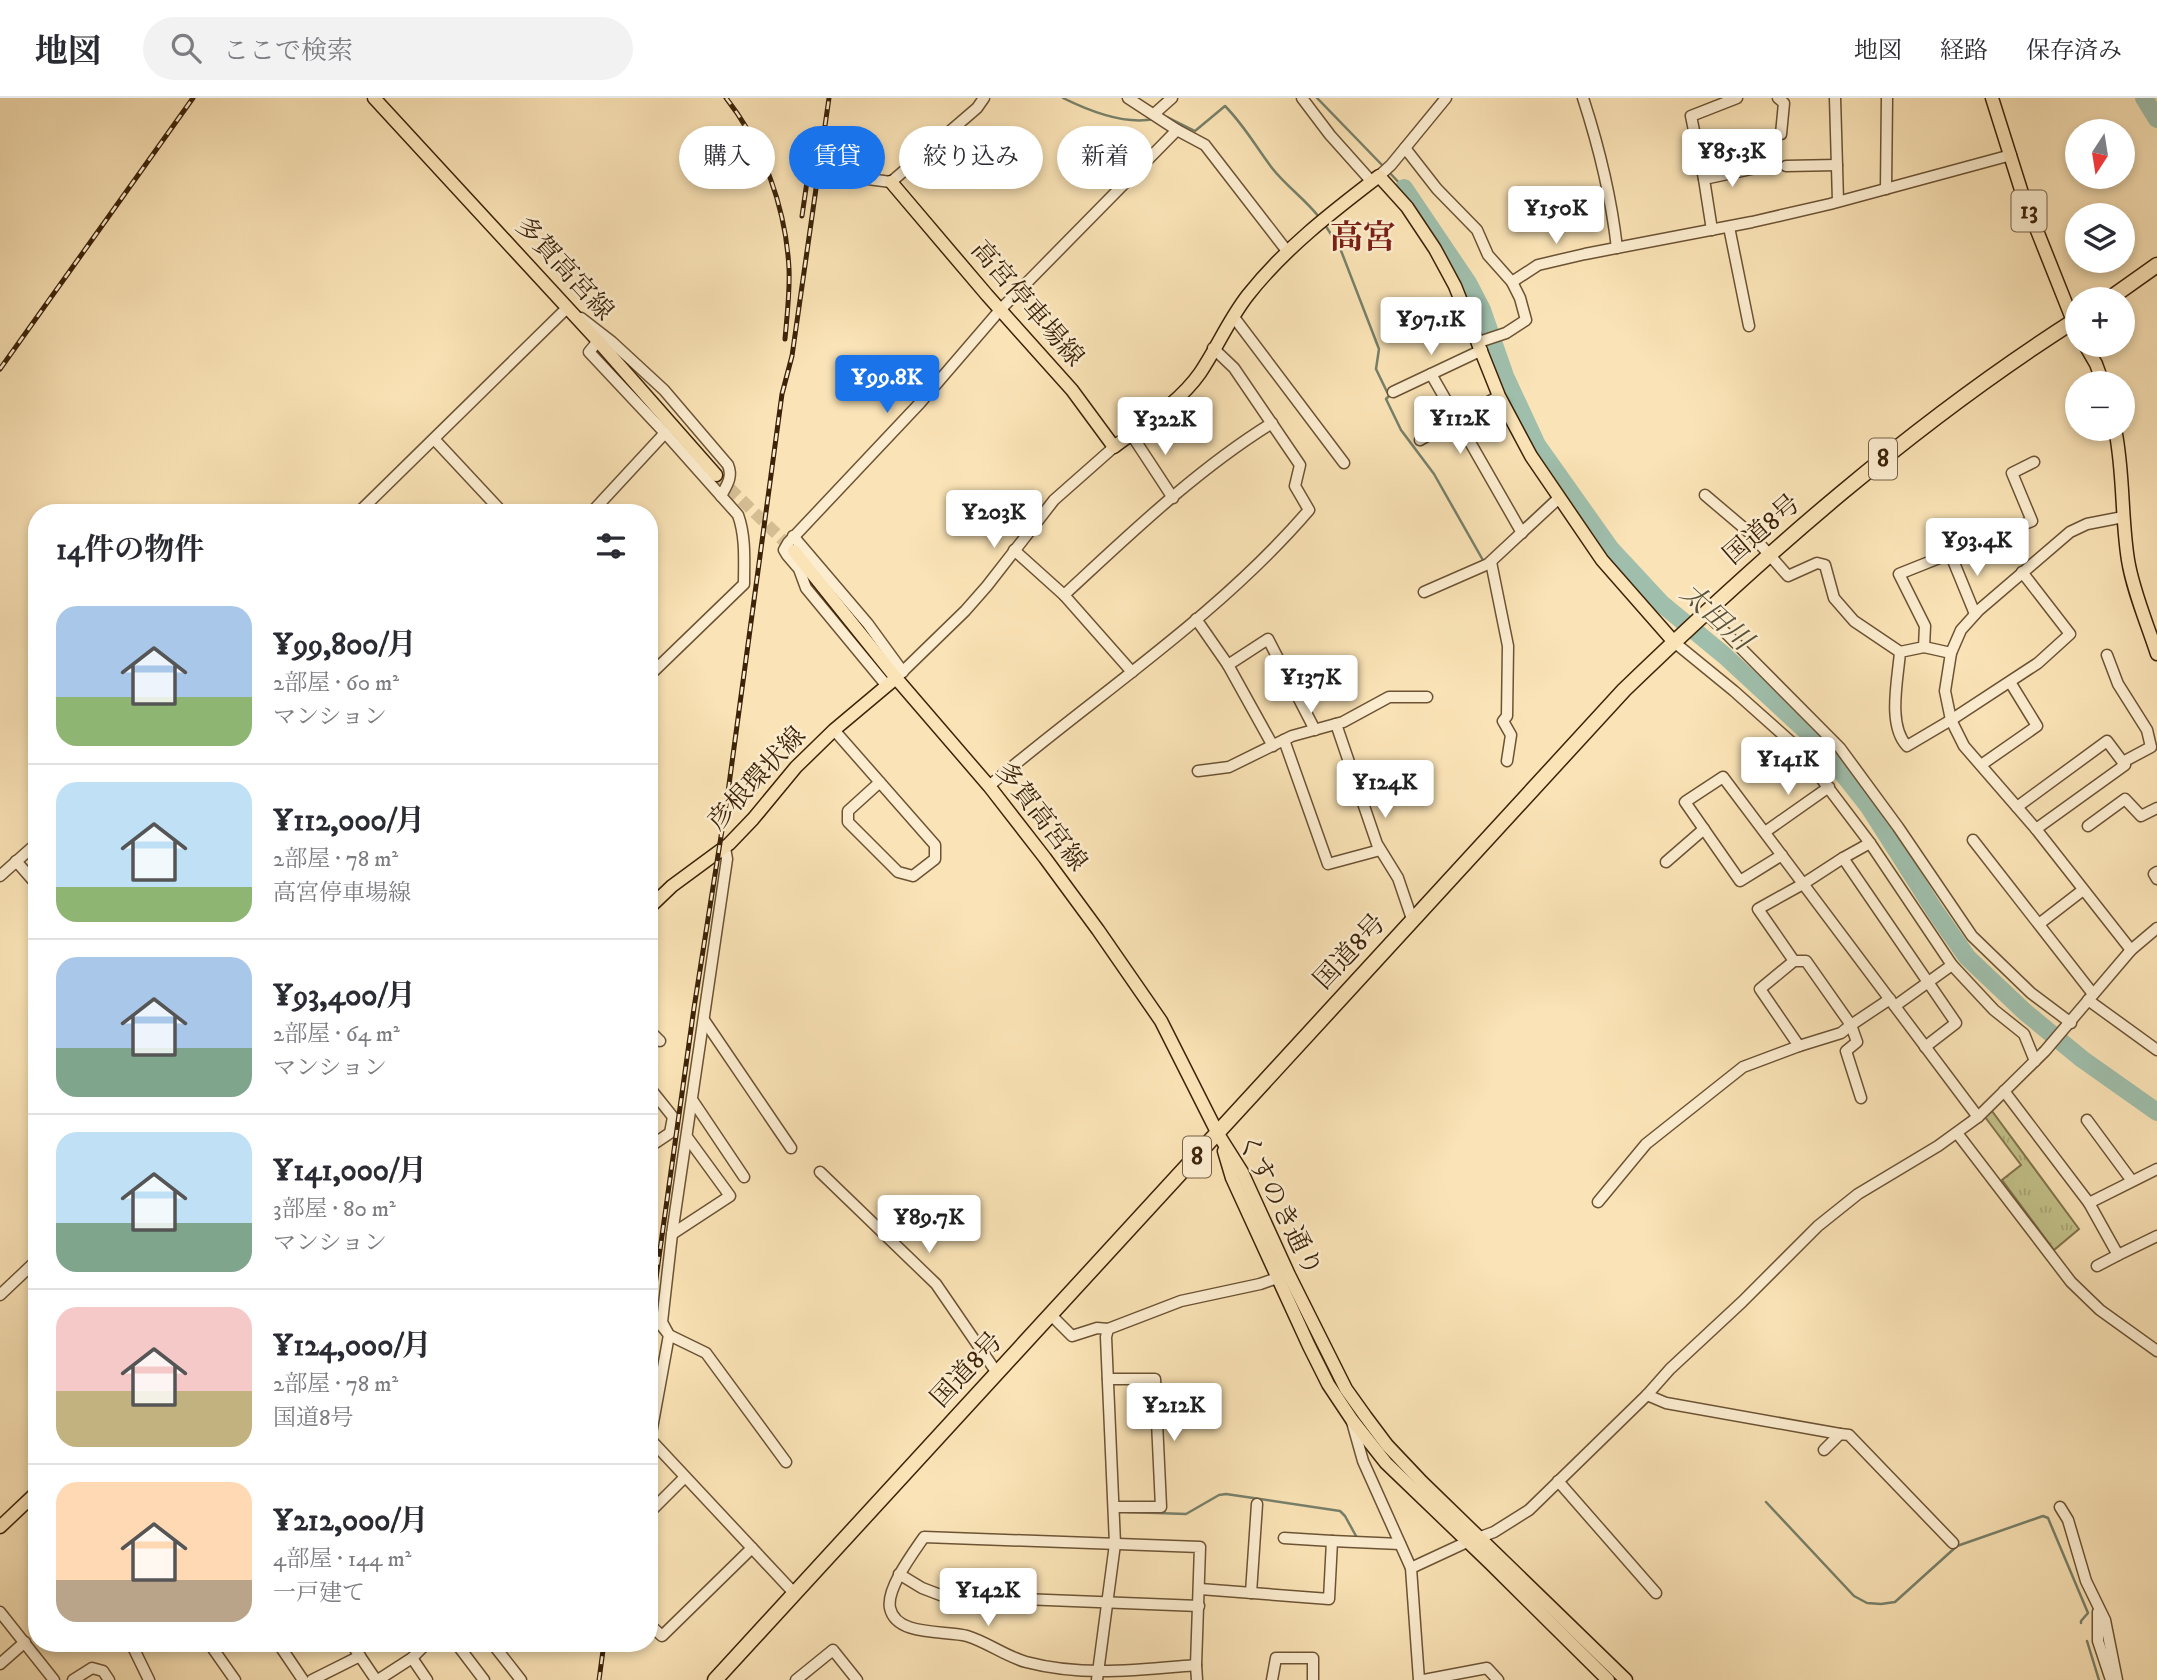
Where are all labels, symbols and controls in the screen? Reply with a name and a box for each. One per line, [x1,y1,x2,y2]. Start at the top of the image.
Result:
search box [143,17,633,80]
icon: search [167,29,205,67]
text: 地図 [35,32,101,73]
text: ここで検索 [223,35,353,68]
text: 地図 [1854,36,1902,66]
text: 経路 [1940,36,1988,66]
text: 保存済み [2026,36,2122,66]
north arrow [2065,119,2135,189]
map controls [2065,119,2135,441]
chip: 購入 [679,126,775,189]
chip: 賃貸 [789,126,885,189]
chip: 絞り込み [899,126,1043,189]
chip: 新着 [1057,126,1153,189]
pin: ¥85.3K [1675,130,1789,189]
text: ¥85.3K [1698,137,1766,166]
pin: ¥150K [1507,186,1605,246]
road number: 13 [2011,190,2046,232]
text: ¥150K [1524,194,1588,223]
button: layers [2065,203,2135,273]
street label: 多賀高宮線 [508,210,620,328]
district label: 高宮 [1330,218,1396,259]
street label: 高宮停車場線 [963,234,1091,374]
button: + [2065,287,2135,357]
pin: ¥97.1K [1374,298,1488,357]
text: ¥97.1K [1397,305,1465,334]
pin: ¥99.8K [830,356,944,415]
text: ¥99.8K [851,363,923,392]
button: − [2065,371,2135,441]
pin: ¥112K [1411,396,1509,456]
pin: ¥322K [1116,398,1214,457]
text: ¥112K [1430,404,1490,433]
text: ¥322K [1134,405,1196,434]
road number: 8 [1869,438,1897,480]
street label: 国道8号 [1717,488,1807,572]
pin: ¥203K [945,490,1043,550]
text: ¥203K [962,498,1026,527]
pin: ¥93.4K [1920,518,2034,578]
text: ¥93.4K [1942,526,2012,555]
icon: filters [592,527,630,565]
text: 14件の物件 [56,532,204,569]
water label: 太田川 [1673,576,1761,660]
text: ¥99,800/月 [273,627,417,664]
icon: home [112,634,196,718]
pin: ¥137K [1262,656,1360,715]
text: ¥137K [1281,663,1341,692]
text: 2部屋 · 60 m² [273,669,399,698]
text: マンション [273,703,387,732]
street label: 彦根環状線 [701,720,813,838]
pin: ¥141K [1739,738,1837,797]
text: ¥141K [1757,745,1819,774]
street label: 多賀高宮線 [988,756,1094,878]
pin: ¥124K [1336,760,1434,820]
text: ¥124K [1353,768,1417,797]
text: ¥112,000/月 [273,803,425,840]
icon: home [112,810,196,894]
text: 2部屋 · 78 m² [273,845,398,874]
text: 高宮停車場線 [273,879,411,908]
street label: 国道8号 [1307,907,1393,997]
text: ¥93,400/月 [273,978,416,1015]
icon: home [112,985,196,1069]
text: 2部屋 · 64 m² [273,1020,400,1049]
text: マンション [273,1054,387,1083]
street label: くすのき通り [1229,1128,1329,1282]
road number: 8 [1183,1136,1211,1177]
text: ¥141,000/月 [273,1153,427,1190]
icon: home [112,1160,196,1244]
text: 3部屋 · 80 m² [273,1195,396,1224]
pin: ¥89.7K [872,1196,986,1255]
text: ¥89.7K [894,1203,964,1232]
text: マンション [273,1229,387,1258]
street label: 国道8号 [924,1325,1010,1415]
text: ¥124,000/月 [273,1328,432,1365]
icon: home [112,1335,196,1419]
text: 2部屋 · 78 m² [273,1370,398,1399]
pin: ¥212K [1125,1384,1223,1443]
text: ¥212K [1143,1391,1205,1420]
text: 国道8号 [273,1404,354,1433]
text: ¥212,000/月 [273,1503,429,1540]
icon: home [112,1510,196,1594]
text: 4部屋 · 144 m² [273,1545,412,1574]
pin: ¥142K [939,1568,1037,1628]
text: ¥142K [956,1576,1020,1605]
text: 一戸建て [273,1579,365,1608]

